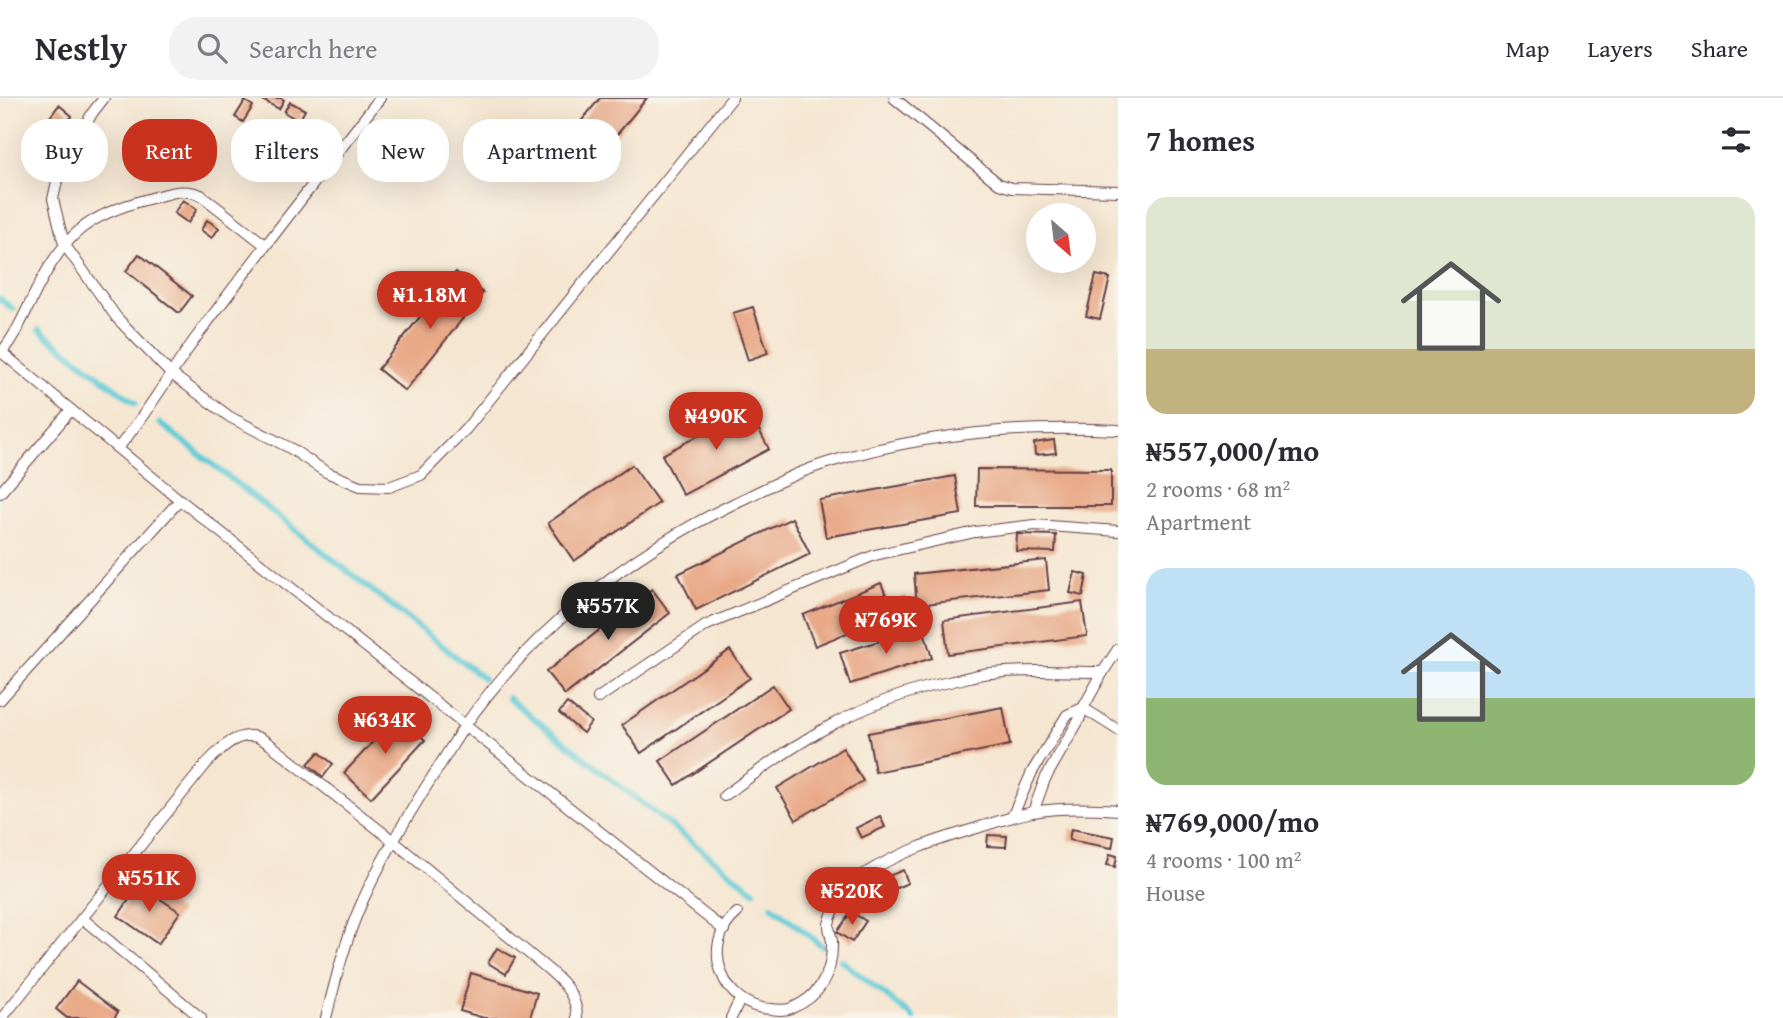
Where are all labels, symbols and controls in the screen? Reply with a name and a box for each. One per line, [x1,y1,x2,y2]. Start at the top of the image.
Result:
search box [169,17,659,80]
text: Nestly [35,24,127,72]
icon: search [193,29,231,67]
text: Search here [249,29,377,68]
text: Map [1506,31,1549,66]
text: Layers [1587,31,1653,66]
text: Share [1691,31,1748,66]
text: 7 homes [1146,118,1255,162]
chip: Buy [21,119,108,182]
chip: Rent [122,119,217,182]
chip: Filters [231,119,343,182]
chip: New [357,119,449,182]
chip: Apartment [463,119,621,182]
icon: filters [1717,121,1755,159]
north arrow [1026,203,1096,273]
map controls [1026,203,1096,273]
icon: home [1388,243,1514,369]
pin: ₦1.18M [373,272,487,331]
text: ₦1.18M [393,277,467,310]
pin: ₦490K [667,392,765,452]
text: ₦490K [685,398,747,431]
text: ₦557,000/mo [1146,428,1319,472]
text: 2 rooms · 68 m² [1146,472,1290,505]
text: Apartment [1146,505,1251,538]
pin: ₦557K [559,582,657,642]
text: ₦557K [577,588,639,621]
pin: ₦769K [837,596,935,656]
text: ₦769K [855,602,917,635]
icon: home [1388,614,1514,740]
pin: ₦634K [336,696,434,756]
text: ₦634K [354,702,416,735]
text: ₦769,000/mo [1146,799,1319,843]
text: 4 rooms · 100 m² [1146,843,1301,876]
pin: ₦551K [100,854,198,914]
text: ₦551K [118,860,180,893]
pin: ₦520K [803,868,901,927]
text: ₦520K [821,873,883,906]
text: House [1146,876,1205,909]

